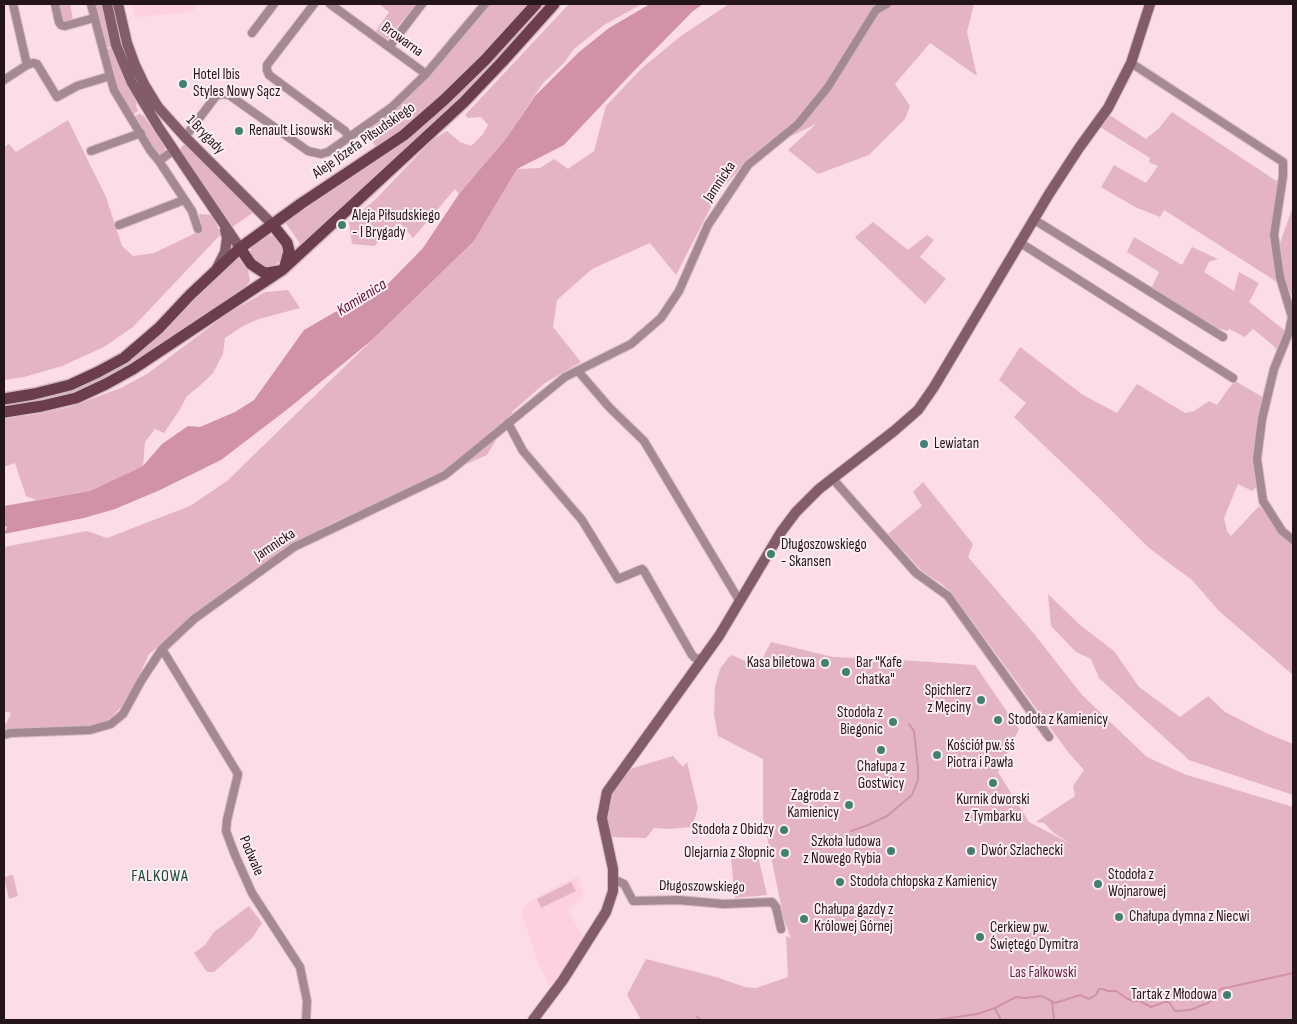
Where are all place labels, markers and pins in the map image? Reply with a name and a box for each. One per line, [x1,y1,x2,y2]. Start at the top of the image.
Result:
place label: Hotel Ibis Styles Nowy Sącz [193,66,280,101]
marker: Hotel Ibis Styles Nowy Sącz [177,78,189,90]
place label: Renault Lisowski [249,122,332,140]
marker: Renault Lisowski [233,125,245,137]
place label: Aleja Piłsudskiego - I Brygady [352,207,440,242]
marker: Aleja Piłsudskiego - I Brygady [336,219,348,231]
place label: Lewiatan [934,435,979,453]
marker: Lewiatan [918,438,930,450]
place label: Długoszowskiego - Skansen [781,536,867,571]
marker: Długoszowskiego - Skansen [765,548,777,560]
place label: Kasa biletowa [747,654,815,672]
place label: Bar "Kafe chatka" [856,654,902,689]
marker: Kasa biletowa [819,657,831,669]
marker: Bar "Kafe chatka" [840,666,852,678]
place label: Spichlerz z Męciny [925,682,971,717]
marker: Spichlerz z Męciny [975,694,987,706]
place label: Stodoła z Biegonic [837,704,883,739]
place label: Stodoła z Kamienicy [1008,711,1108,729]
marker: Stodoła z Kamienicy [992,714,1004,726]
marker: Stodoła z Biegonic [887,716,899,728]
place label: Kościół pw. śś Piotra i Pawła [947,737,1015,772]
marker: Chałupa z Gostwicy [875,744,887,756]
marker: Kościół pw. śś Piotra i Pawła [931,749,943,761]
place label: Chałupa z Gostwicy [857,758,905,793]
marker: Kurnik dworski z Tymbarku [987,777,999,789]
place label: Zagroda z Kamienicy [787,787,839,822]
place label: Kurnik dworski z Tymbarku [956,791,1030,826]
marker: Zagroda z Kamienicy [843,799,855,811]
place label: Stodoła z Obidzy [692,821,774,839]
marker: Stodoła z Obidzy [778,824,790,836]
place label: Szkoła ludowa z Nowego Rybia [803,833,881,868]
place label: Dwór Szlachecki [981,842,1063,860]
place label: Olejarnia z Słopnic [684,844,775,862]
marker: Szkoła ludowa z Nowego Rybia [885,845,897,857]
marker: Dwór Szlachecki [965,845,977,857]
marker: Olejarnia z Słopnic [779,847,791,859]
place label: Stodoła z Wojnarowej [1108,866,1166,901]
place label: Stodoła chłopska z Kamienicy [850,873,997,891]
marker: Stodoła chłopska z Kamienicy [834,876,846,888]
marker: Stodoła z Wojnarowej [1092,878,1104,890]
place label: Chałupa gazdy z Królowej Górnej [814,901,893,936]
place label: Chałupa dymna z Niecwi [1129,908,1250,926]
marker: Chałupa dymna z Niecwi [1113,911,1125,923]
marker: Chałupa gazdy z Królowej Górnej [798,913,810,925]
place label: Cerkiew pw. Świętego Dymitra [990,919,1079,954]
marker: Cerkiew pw. Świętego Dymitra [974,931,986,943]
place label: Tartak z Młodowa [1131,986,1217,1004]
marker: Tartak z Młodowa [1221,989,1233,1001]

